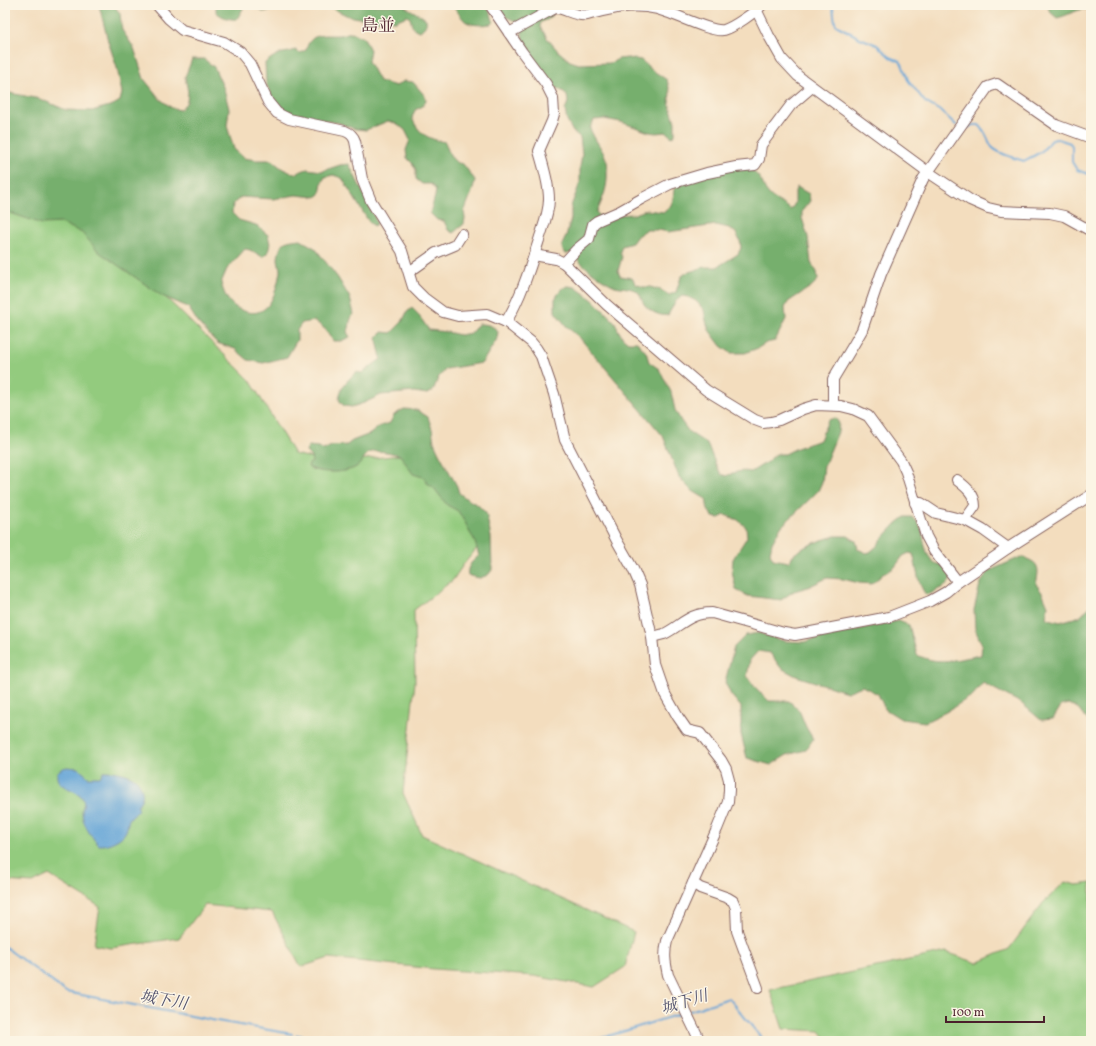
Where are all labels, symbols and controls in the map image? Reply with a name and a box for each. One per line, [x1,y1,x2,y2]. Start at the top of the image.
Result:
district label: 島並 [361,15,395,38]
water label: 城下川 [658,985,713,1020]
water label: 城下川 [138,986,191,1016]
scale bar [946,998,1044,1024]
text: 100 m [952,1005,985,1021]

